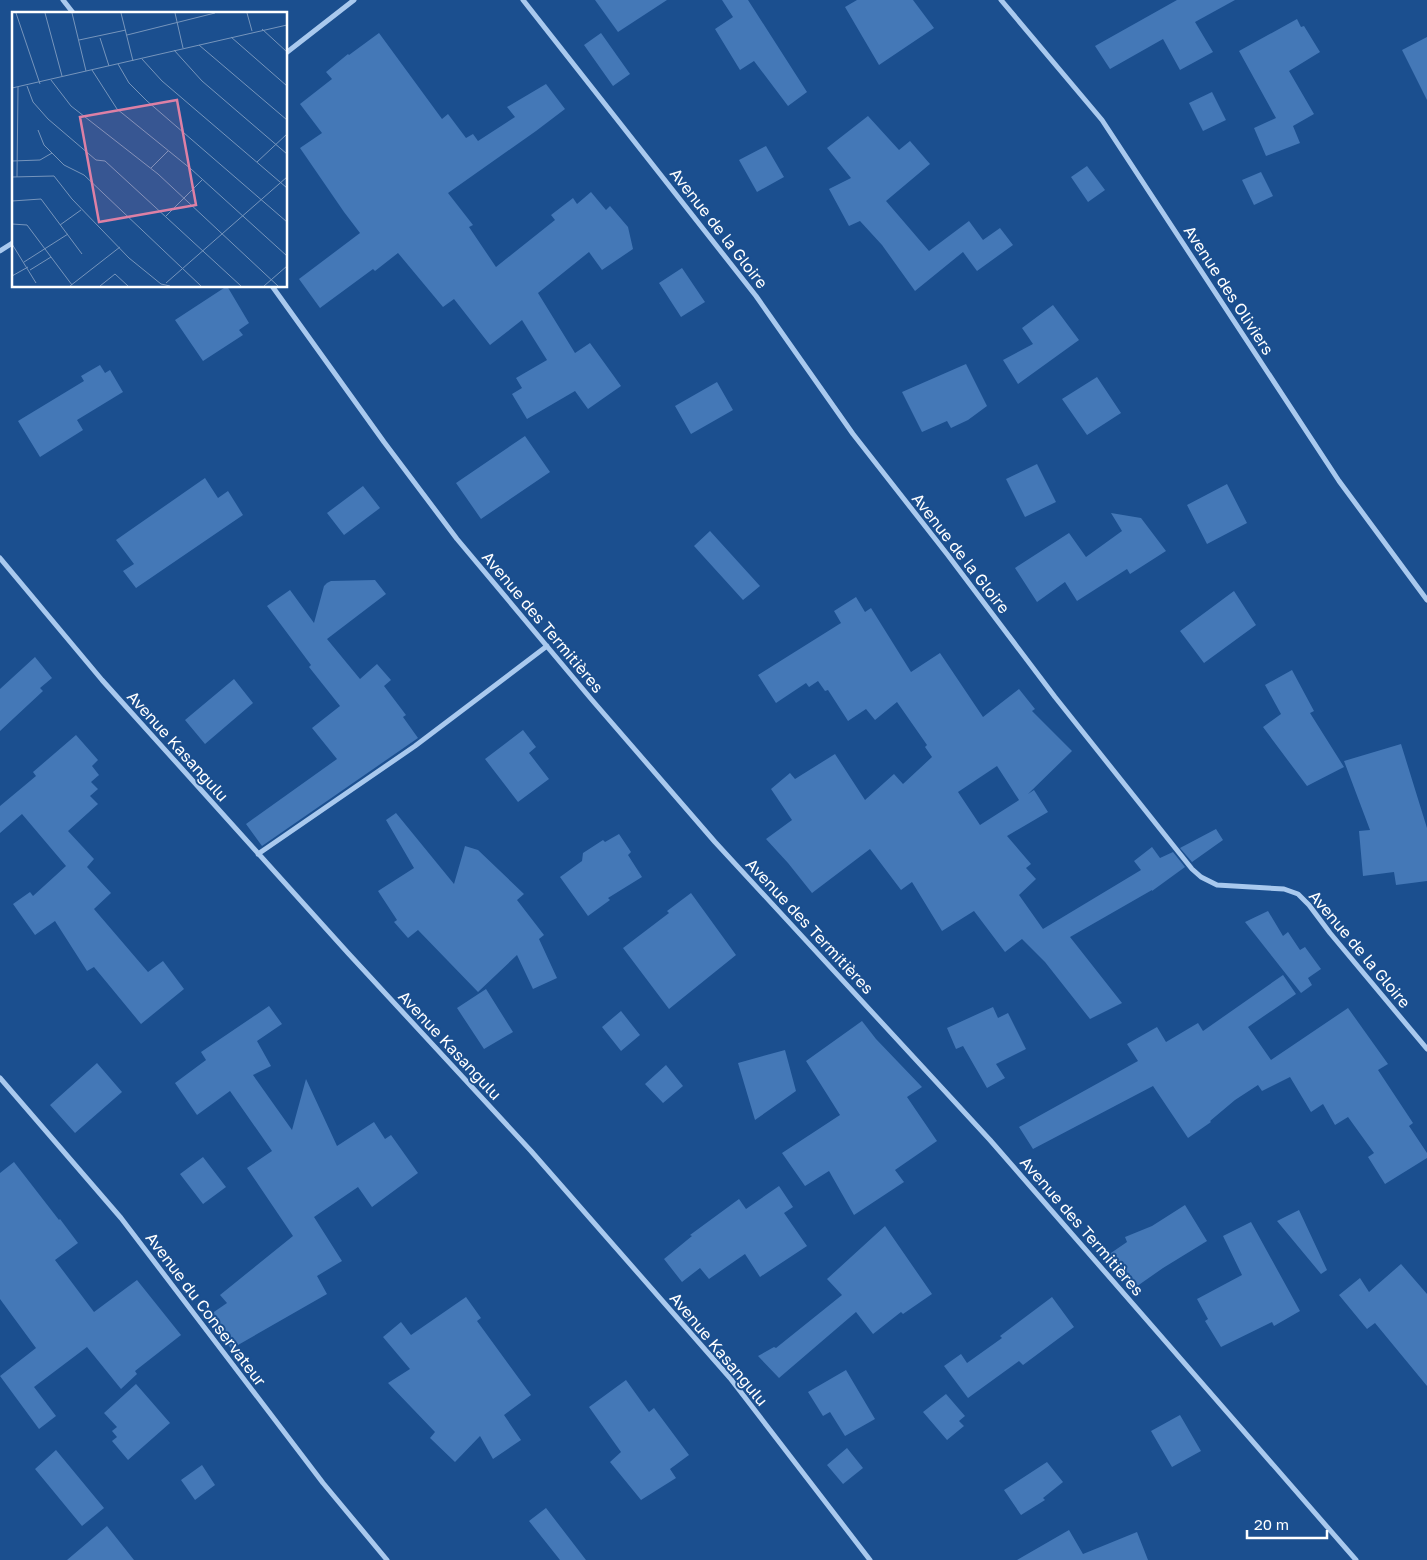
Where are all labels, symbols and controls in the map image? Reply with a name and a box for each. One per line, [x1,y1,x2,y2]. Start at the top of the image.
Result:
inset map [12,12,288,288]
street label: Avenue de la Gloire [666,164,772,292]
street label: Avenue des Oliviers [1180,221,1278,359]
street label: Avenue de la Gloire [908,489,1014,617]
street label: Avenue des Termitières [478,547,608,697]
street label: Avenue Kasangulu [123,687,233,805]
street label: Avenue des Termitières [742,854,878,998]
street label: Avenue de la Gloire [1305,886,1415,1012]
street label: Avenue Kasangulu [394,986,506,1104]
street label: Avenue des Termitières [1016,1152,1148,1300]
street label: Avenue du Conservateur [142,1228,270,1390]
street label: Avenue Kasangulu [666,1288,772,1410]
scale bar [1247,1508,1327,1540]
text: 20 m [1254,1515,1289,1533]

